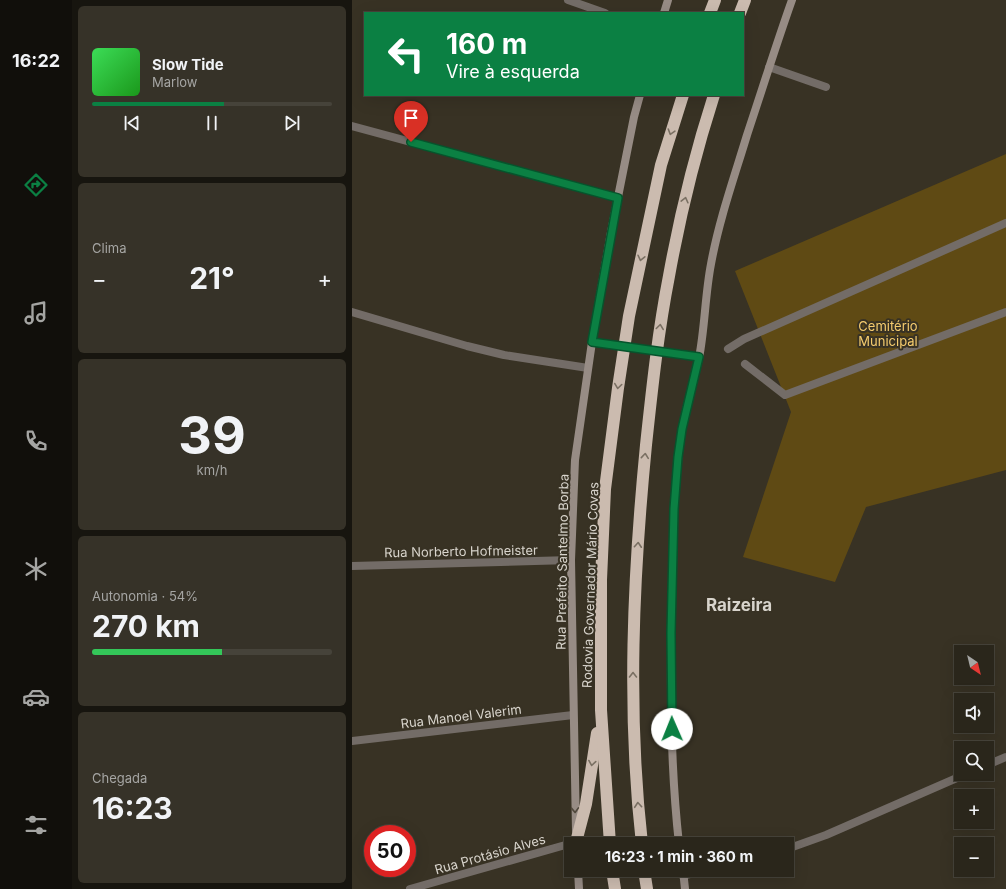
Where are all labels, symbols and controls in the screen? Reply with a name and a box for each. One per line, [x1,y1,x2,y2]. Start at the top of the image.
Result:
text: 160 m [446,27,527,61]
icon: left [380,28,432,80]
text: 16:22 [12,50,60,71]
text: Slow Tide [152,55,224,74]
text: Vire à esquerda [446,61,580,82]
text: Marlow [152,74,198,90]
pin [394,101,428,142]
icon: arrive [400,107,422,129]
icon: previous [121,112,143,134]
icon: pause [201,112,223,134]
icon: next [281,112,303,134]
one-way arrow [667,129,676,136]
icon: directions [22,171,50,199]
one-way arrow [680,196,688,203]
text: Clima [92,240,126,256]
one-way arrow [637,255,645,262]
text: 21° [189,260,235,296]
text: − [92,266,107,292]
text: + [317,266,332,292]
icon: music [22,299,50,327]
park label: Cemitério Municipal [858,318,918,349]
one-way arrow [655,324,664,330]
one-way arrow [614,383,623,390]
text: 39 [178,404,246,467]
icon: phone [22,427,50,455]
one-way arrow [640,453,649,459]
text: km/h [197,462,227,478]
street label: Rua Prefeito Santelmo Borba [552,474,572,650]
street label: Rodovia Governador Mário Covas [578,481,602,688]
street label: Rua Norberto Hofmeister [384,542,538,560]
one-way arrow [633,542,642,548]
icon: climate [22,555,50,583]
text: Autonomia · 54% [92,588,198,604]
district label: Raizeira [706,595,772,615]
text: 270 km [92,608,200,644]
north arrow [954,645,994,685]
map controls [954,645,994,877]
one-way arrow [629,672,637,678]
icon: car [22,683,50,711]
button: sound [954,693,994,733]
street label: Rua Manoel Valerim [400,701,522,731]
position arrow [651,708,693,750]
button: search [954,741,994,781]
one-way arrow [588,760,597,766]
text: Chegada [92,770,147,786]
button: + [954,789,994,829]
text: 16:23 [92,790,173,826]
one-way arrow [634,802,643,808]
one-way arrow [570,807,579,813]
icon: filters [22,811,50,839]
speed limit sign: 50 [364,825,416,877]
street label: Rua Protásio Alves [433,830,547,877]
button: − [954,837,994,877]
text: 16:23 · 1 min · 360 m [605,847,753,866]

